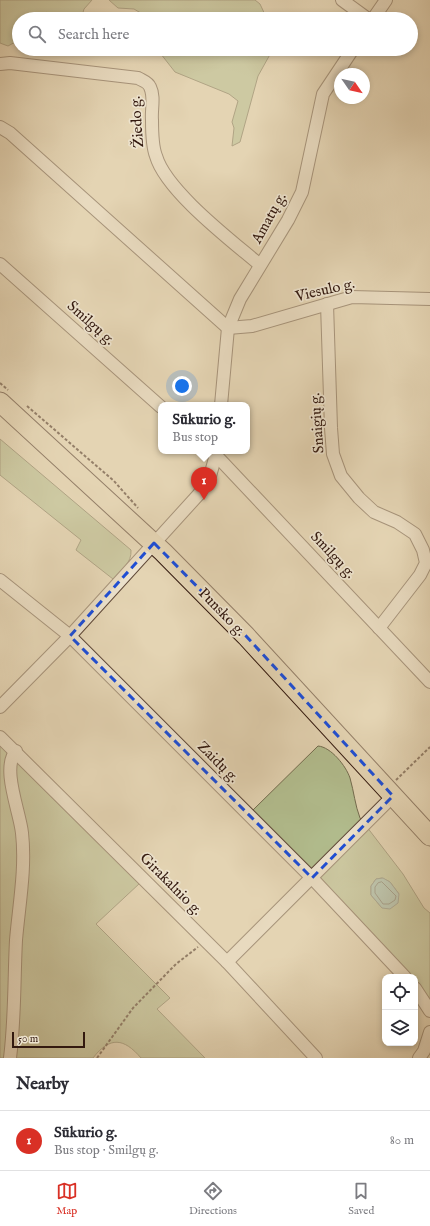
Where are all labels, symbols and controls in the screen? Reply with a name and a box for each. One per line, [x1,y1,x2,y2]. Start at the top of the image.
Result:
search box [12,12,418,56]
icon: search [26,23,48,45]
text: Search here [58,25,129,44]
north arrow [334,68,370,104]
street label: Žiedo g. [126,95,148,149]
street label: Amatų g. [247,189,291,248]
street label: Viesulo g. [293,274,357,306]
street label: Smilgų g. [63,297,119,349]
your location [172,376,192,396]
street label: Snaigių g. [305,392,329,454]
popup [158,402,250,454]
text: Sūkurio g. [172,410,236,429]
text: Bus stop [172,429,218,446]
pin: 1 [191,467,217,500]
street label: Smilgų g. [306,527,360,583]
street label: Punsko g. [194,584,250,640]
street label: Zaidų g. [193,737,243,787]
street label: Girakalnio g. [136,849,206,919]
map controls [382,974,418,1046]
button: locate [382,974,418,1010]
button: layers [382,1010,418,1046]
scale bar [12,1030,85,1049]
text: 50 m [18,1032,38,1046]
text: Nearby [16,1074,69,1095]
text: Sūkurio g. [54,1123,117,1142]
text: 1 [27,1132,31,1149]
text: 80 m [390,1132,414,1149]
text: Bus stop · Smilgų g. [54,1142,158,1159]
tab: Map [56,1180,78,1218]
tab: Directions [189,1180,237,1218]
tab: Saved [348,1180,374,1218]

